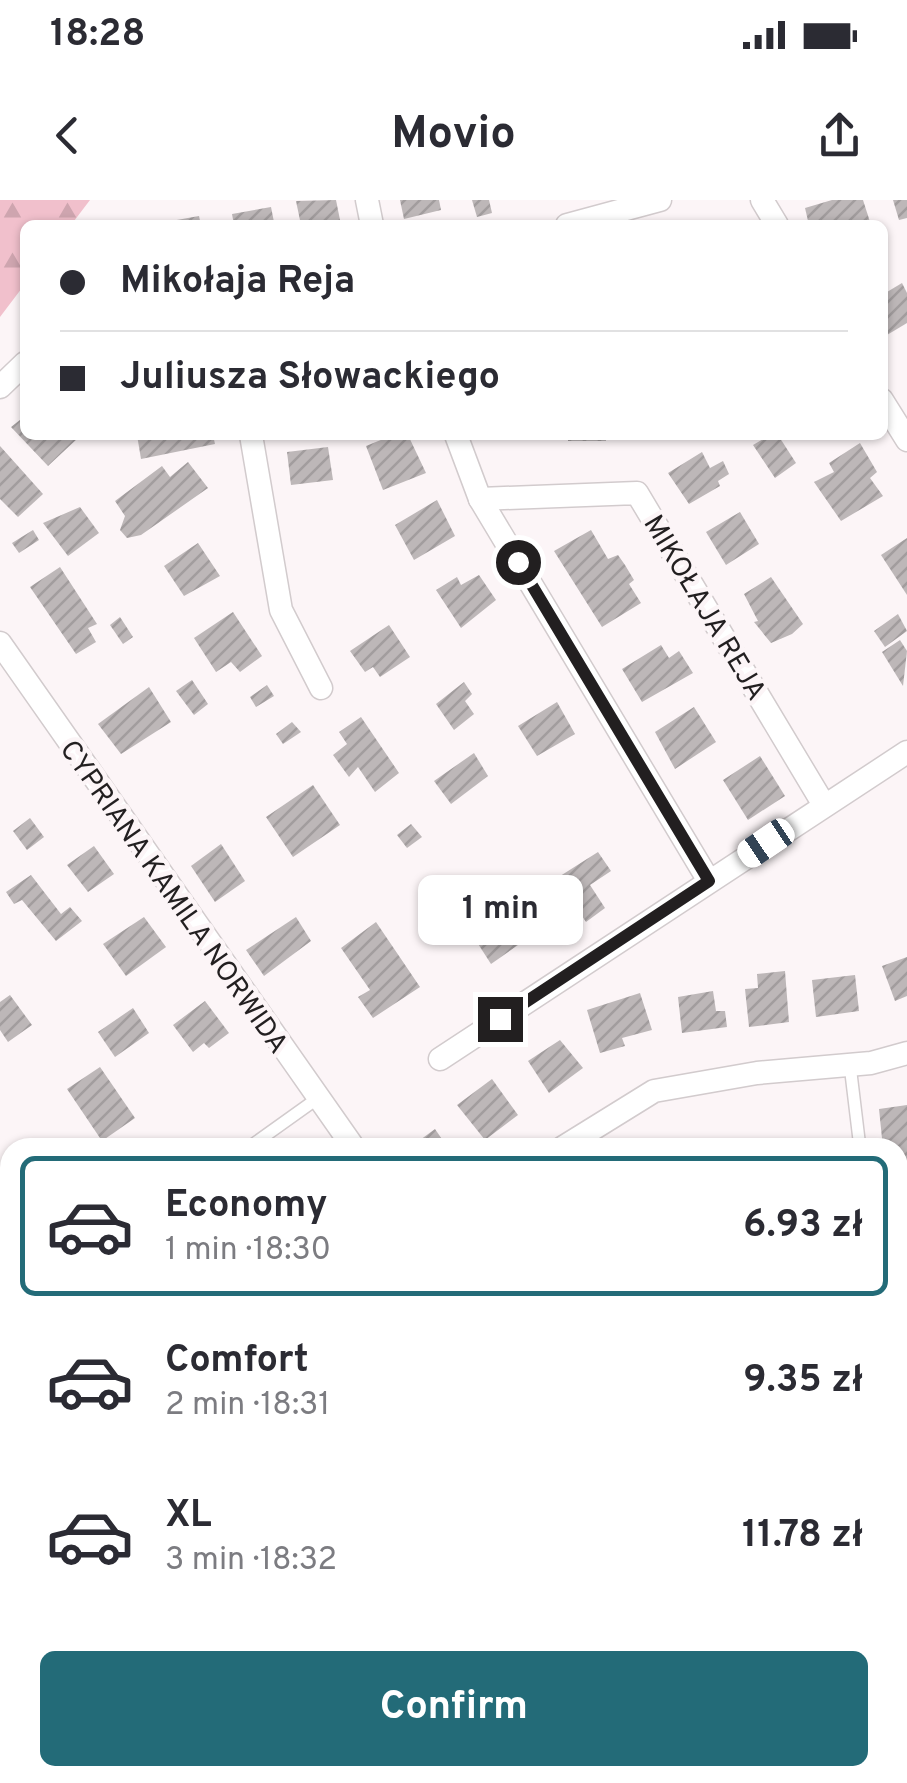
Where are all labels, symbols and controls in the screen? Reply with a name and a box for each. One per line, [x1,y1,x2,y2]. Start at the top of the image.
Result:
text: 18:28 [50,11,145,60]
text: Movio [391,107,516,164]
icon: back [40,108,95,163]
icon: share [812,108,867,163]
text: Mikołaja Reja [120,258,355,307]
text: Juliusza Słowackiego [120,354,500,403]
street label: MIKOŁAJA REJA [634,509,773,708]
route start [496,540,541,585]
street label: CYPRIANA KAMILA NORWIDA [50,734,295,1062]
car [733,814,799,872]
callout: 1 min [418,874,582,944]
text: 1 min [462,890,539,930]
route end [478,997,523,1042]
icon: car [45,1181,135,1271]
text: Economy [165,1182,327,1231]
text: 6.93 zł [743,1202,863,1251]
text: 1 min · 18:30 [165,1231,331,1271]
icon: car [45,1336,135,1426]
text: Comfort [165,1337,309,1386]
text: 9.35 zł [743,1357,863,1406]
text: 2 min · 18:31 [165,1386,330,1426]
icon: car [45,1491,135,1581]
text: XL [165,1492,212,1541]
text: 11.78 zł [742,1512,863,1561]
text: 3 min · 18:32 [165,1541,337,1581]
button: Confirm [40,1651,868,1766]

